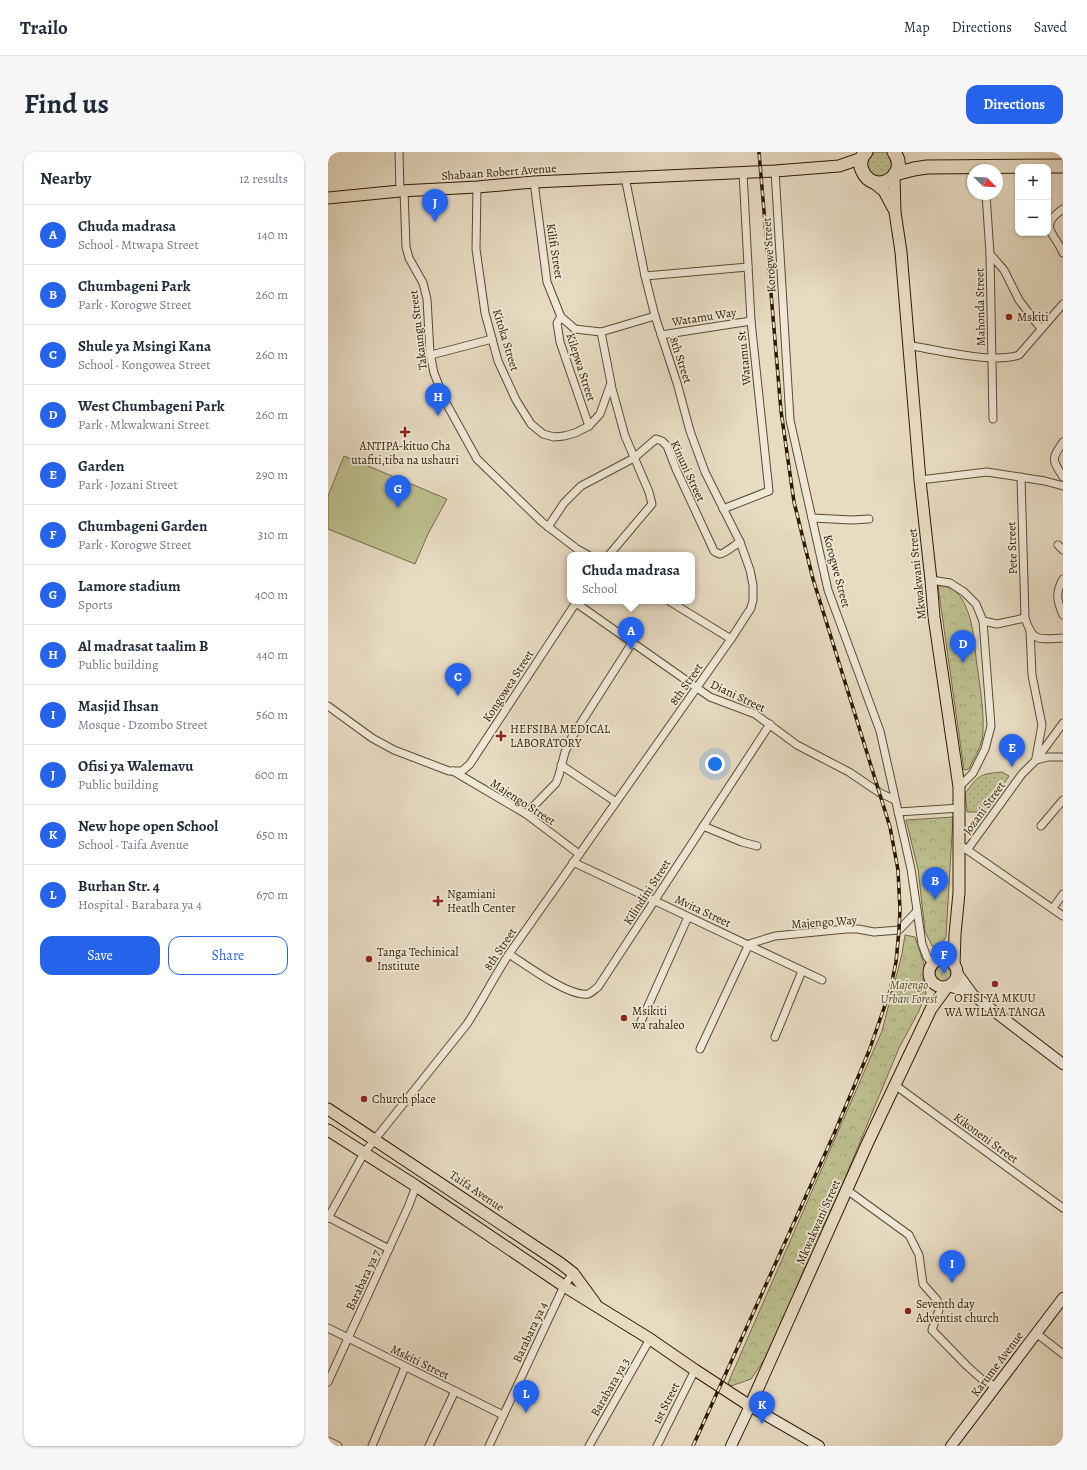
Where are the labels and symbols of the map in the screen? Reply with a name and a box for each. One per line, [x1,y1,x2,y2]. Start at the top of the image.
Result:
street label: Shabaan Robert Avenue [441,160,557,184]
north arrow [967,164,1003,200]
pin: J [422,189,448,222]
street label: Korogwe Street [758,217,780,293]
street label: Kilifi Street [543,222,567,280]
street label: Mahonda Street [971,268,989,346]
street label: Takaungu Street [405,289,431,371]
street label: Watamu Way [670,304,738,330]
street label: Kitoka Street [489,307,523,373]
place label: Mskiti [1017,309,1049,325]
marker: Mskiti [1004,312,1014,322]
street label: Watamu St [733,330,755,387]
street label: Kilepwa Street [562,331,600,403]
street label: 8th Street [666,335,696,385]
pin: H [425,383,451,416]
marker: ANTIPA-kituo Cha utafiti,tiba na ushauri [399,426,411,438]
place label: ANTIPA-kituo Cha utafiti,tiba na ushauri [351,438,459,468]
street label: Kinuni Street [667,438,709,504]
pin: G [385,475,411,508]
street label: Pete Street [1003,521,1021,575]
street label: Mkwakwani Street [904,528,930,620]
street label: Korogwe Street [820,533,854,609]
pin: A [618,617,644,650]
pin: D [950,630,976,663]
street label: Kongowea Street [479,647,537,725]
street label: 8th Street [666,660,706,708]
pin: C [445,663,471,696]
street label: Diani Street [708,676,768,716]
place label: HEFSIBA MEDICAL LABORATORY [510,721,611,751]
marker: HEFSIBA MEDICAL LABORATORY [495,730,507,742]
pin: E [999,734,1025,767]
your location [705,754,725,774]
street label: Majengo Street [487,775,559,829]
street label: Jozani Street [959,778,1009,838]
street label: Kilindini Street [620,856,674,928]
pin: B [922,867,948,900]
place label: Ngamiani Heatlh Center [447,886,516,916]
street label: Mvita Street [672,891,734,931]
marker: Ngamiani Heatlh Center [432,895,444,907]
street label: Majengo Way [791,912,858,932]
street label: 8th Street [480,925,520,973]
pin: F [931,941,957,974]
place label: Tanga Techinical Institute [377,944,459,974]
marker: Tanga Techinical Institute [364,954,374,964]
park label: Majengo Urban Forest [881,977,938,1007]
marker: OFISI YA MKUU WA WILAYA TANGA [990,979,1000,989]
place label: OFISI YA MKUU WA WILAYA TANGA [944,990,1046,1020]
place label: Msikiti wa rahaleo [631,1003,685,1033]
marker: Msikiti wa rahaleo [619,1013,629,1023]
place label: Church place [372,1091,436,1107]
marker: Church place [359,1094,369,1104]
street label: Kikoneni Street [950,1109,1022,1167]
street label: Taifa Avenue [447,1167,507,1215]
street label: Mkwakwani Street [792,1177,844,1267]
street label: Barabara ya 7 [342,1246,384,1313]
pin: I [939,1250,965,1283]
place label: Seventh day Adventist church [915,1296,999,1326]
street label: Barabara ya 4 [509,1298,551,1365]
marker: Seventh day Adventist church [903,1306,913,1316]
street label: Karume Avenue [967,1328,1027,1400]
street label: Mskiti Street [388,1341,452,1383]
street label: Barabara ya 3 [587,1355,633,1419]
street label: 1st Street [649,1379,683,1427]
pin: L [513,1380,539,1413]
pin: K [749,1391,775,1424]

